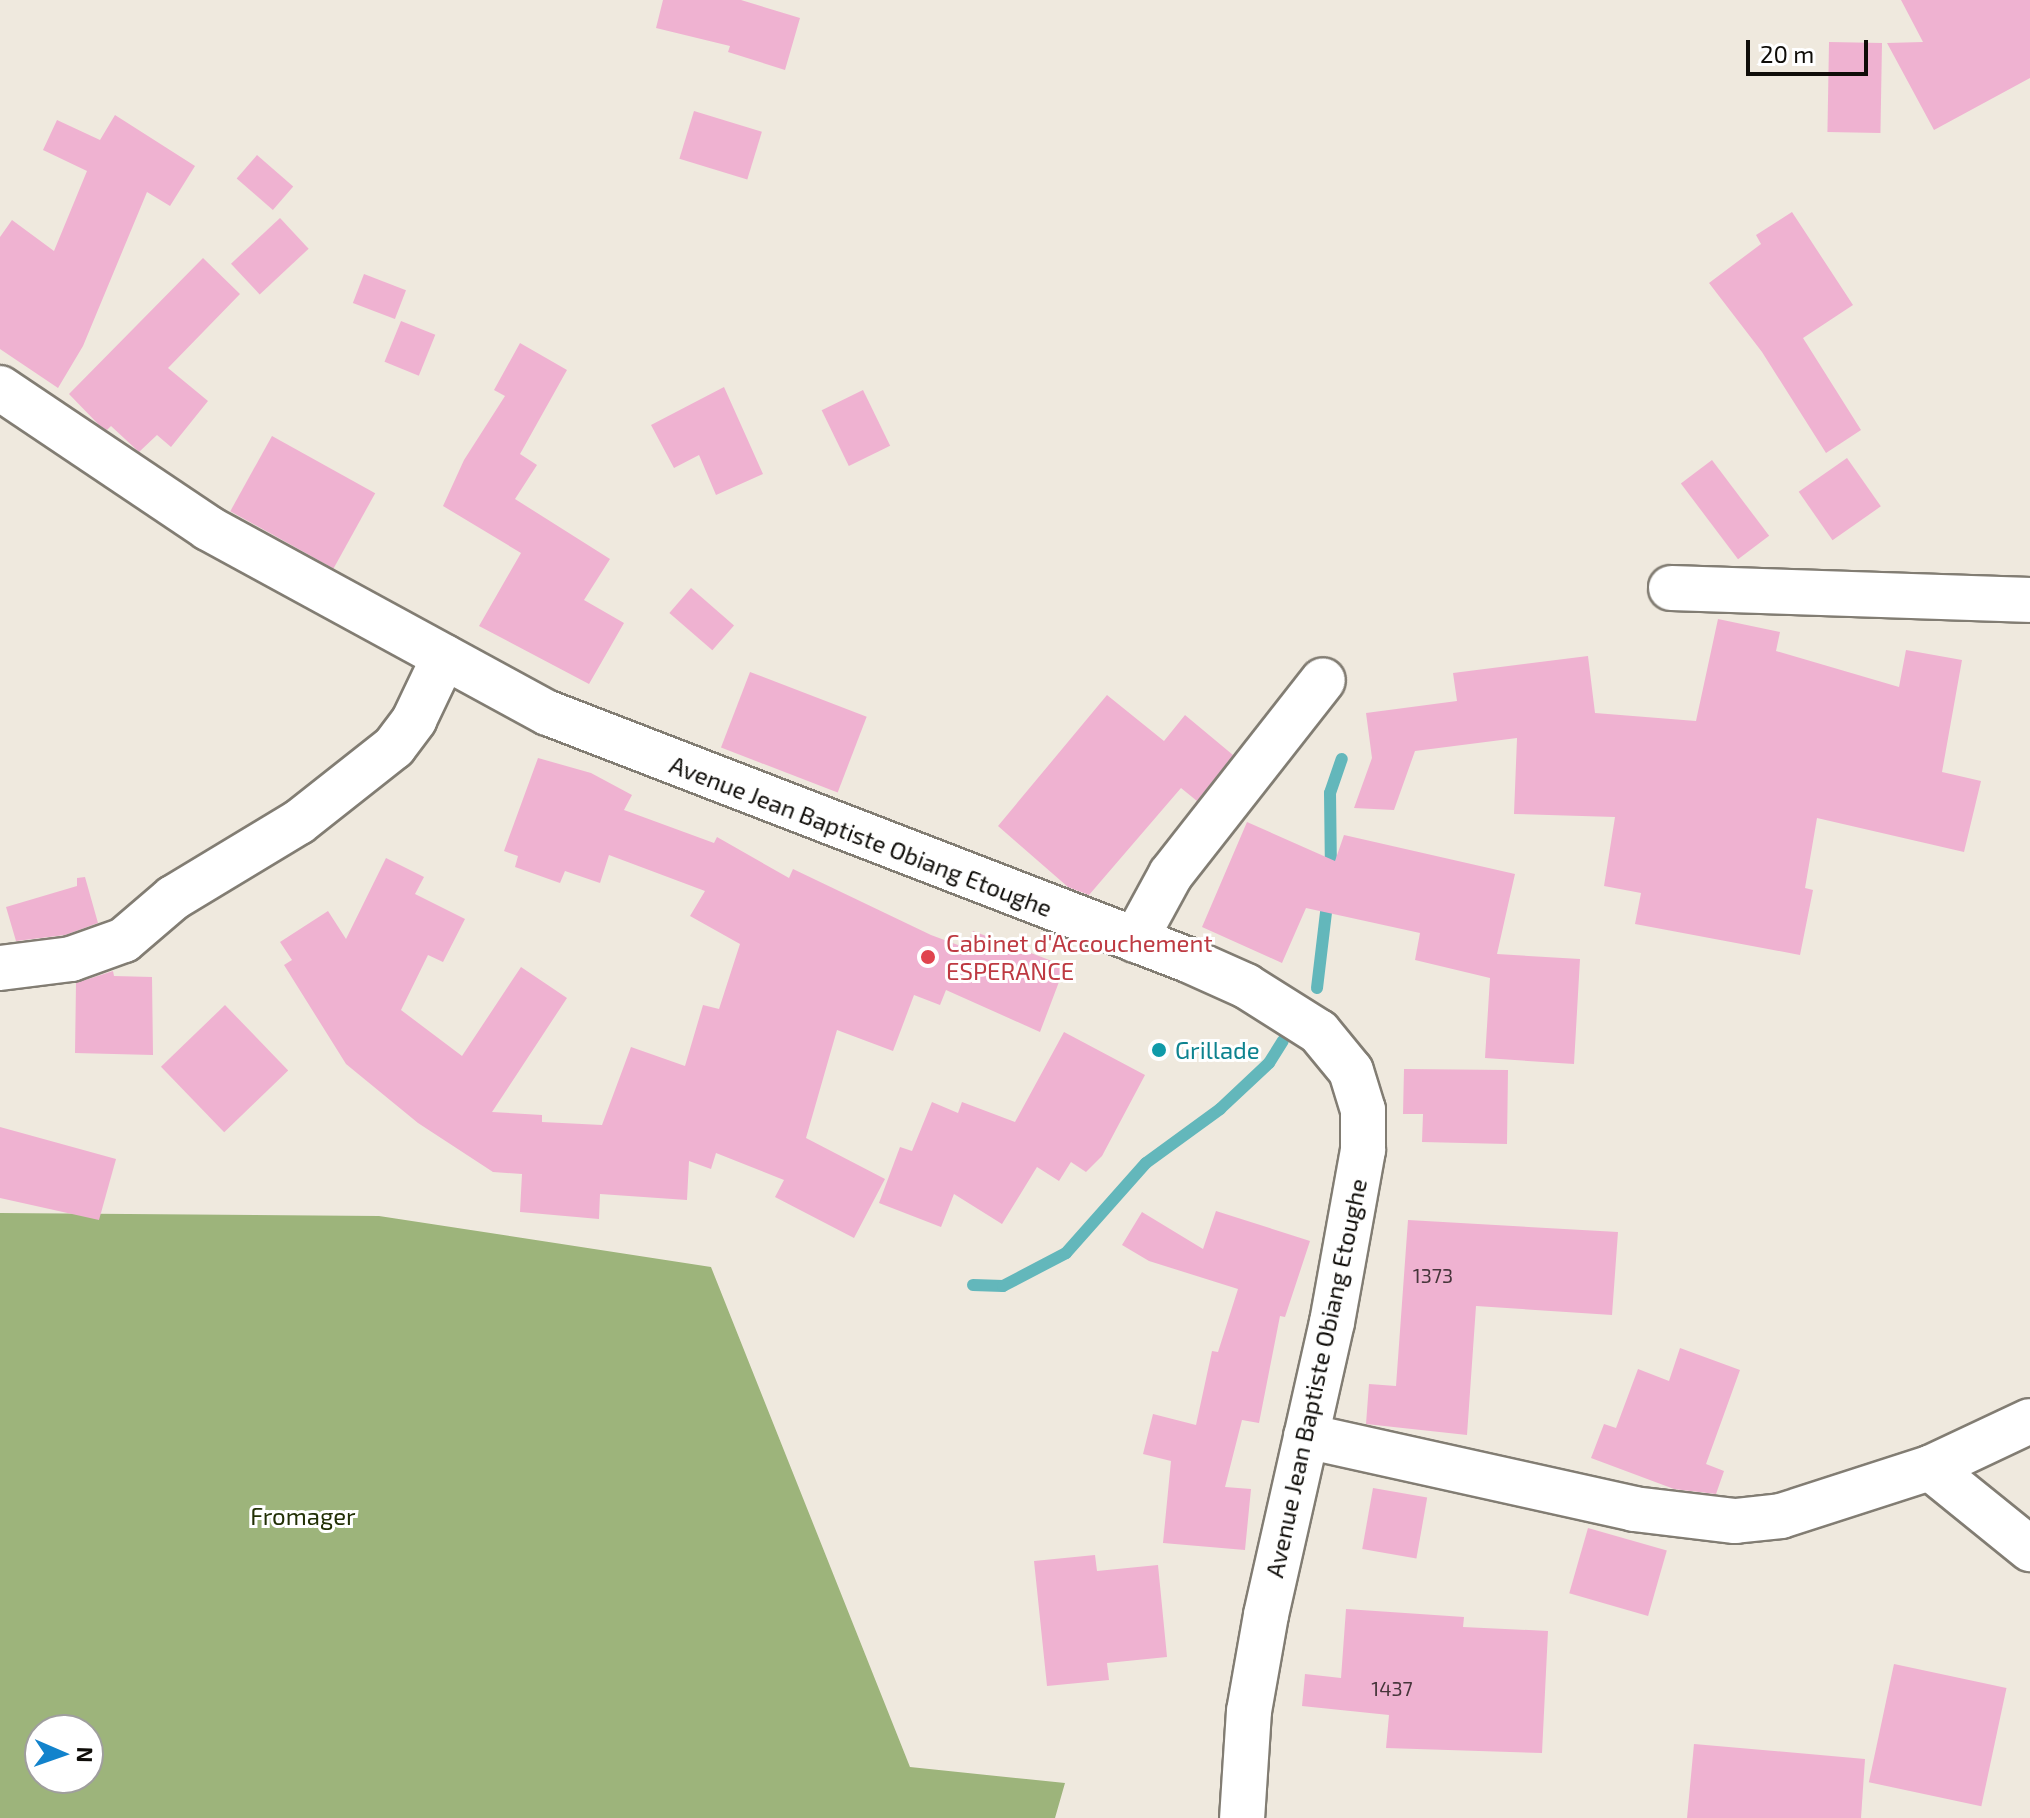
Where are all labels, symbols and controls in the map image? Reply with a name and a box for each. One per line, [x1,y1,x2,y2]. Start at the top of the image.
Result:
scale bar [1750,24,1872,74]
text: 20 m [1760,39,1814,68]
street label: Avenue Jean Baptiste Obiang Etoughe [666,750,1056,922]
place label: Cabinet d'Accouchement ESPERANCE [946,929,1213,985]
marker: Cabinet d'Accouchement ESPERANCE [917,946,939,968]
place label: Grillade [1175,1036,1260,1064]
marker: Grillade [1150,1041,1168,1059]
street label: Avenue Jean Baptiste Obiang Etoughe [1260,1176,1372,1580]
house number: 1373 [1413,1263,1453,1287]
park label: Fromager [250,1502,356,1530]
house number: 1437 [1371,1676,1413,1700]
north arrow [24,1714,104,1794]
text: N [73,1746,99,1763]

